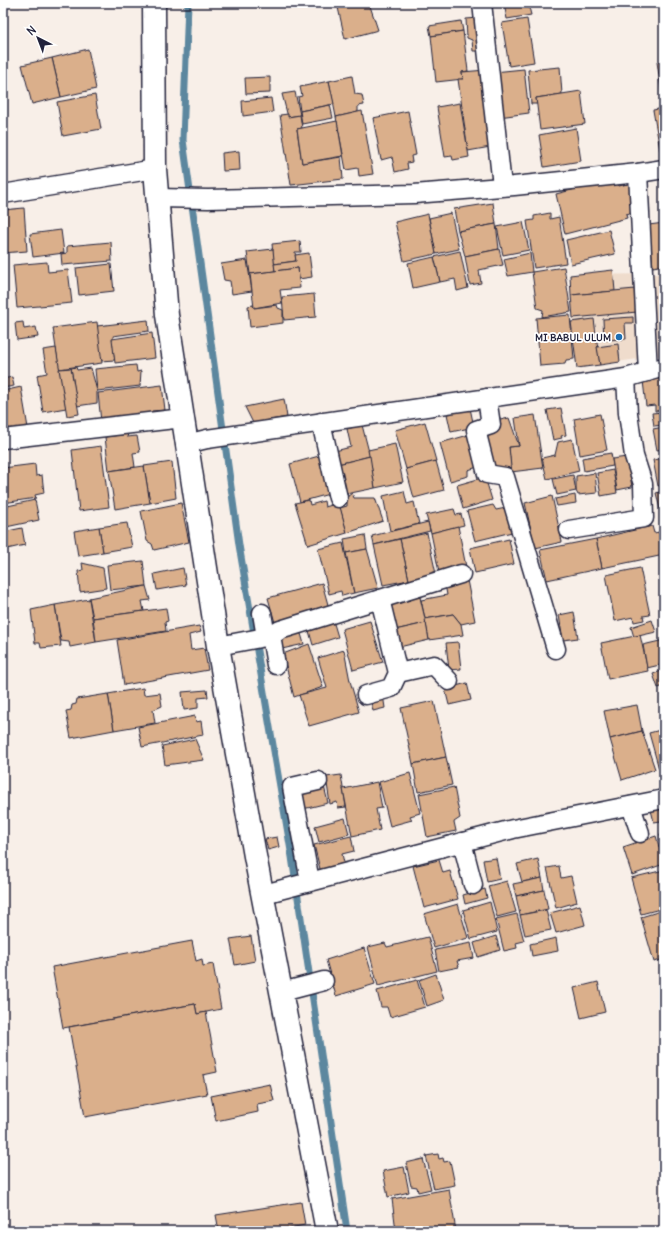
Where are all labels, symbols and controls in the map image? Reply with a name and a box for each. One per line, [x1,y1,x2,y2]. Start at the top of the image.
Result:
north arrow [18,18,58,58]
text: N [24,23,39,38]
place label: MI BABUL ULUM [535,331,611,344]
marker: MI BABUL ULUM [614,332,624,342]

